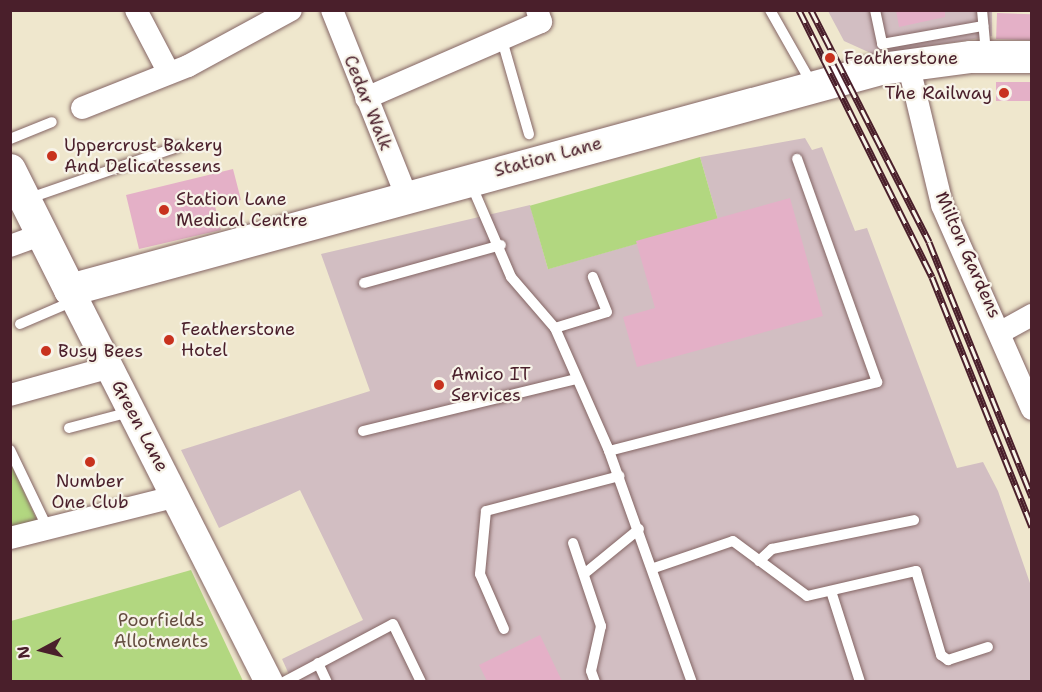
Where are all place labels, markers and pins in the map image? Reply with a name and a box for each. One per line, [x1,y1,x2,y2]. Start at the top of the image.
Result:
place label: Featherstone [844,47,958,69]
marker: Featherstone [821,49,839,67]
place label: The Railway [884,82,992,104]
marker: The Railway [997,86,1011,100]
place label: Uppercrust Bakery And Delicatessens [64,135,223,178]
marker: Uppercrust Bakery And Delicatessens [45,149,59,163]
place label: Station Lane Medical Centre [176,189,308,232]
marker: Station Lane Medical Centre [157,203,171,217]
place label: Featherstone Hotel [181,319,295,362]
marker: Featherstone Hotel [162,333,176,347]
place label: Busy Bees [58,340,143,362]
marker: Busy Bees [39,344,53,358]
place label: Amico IT Services [451,364,531,406]
marker: Amico IT Services [432,378,446,392]
marker: Number One Club [83,455,97,469]
place label: Number One Club [51,471,129,514]

